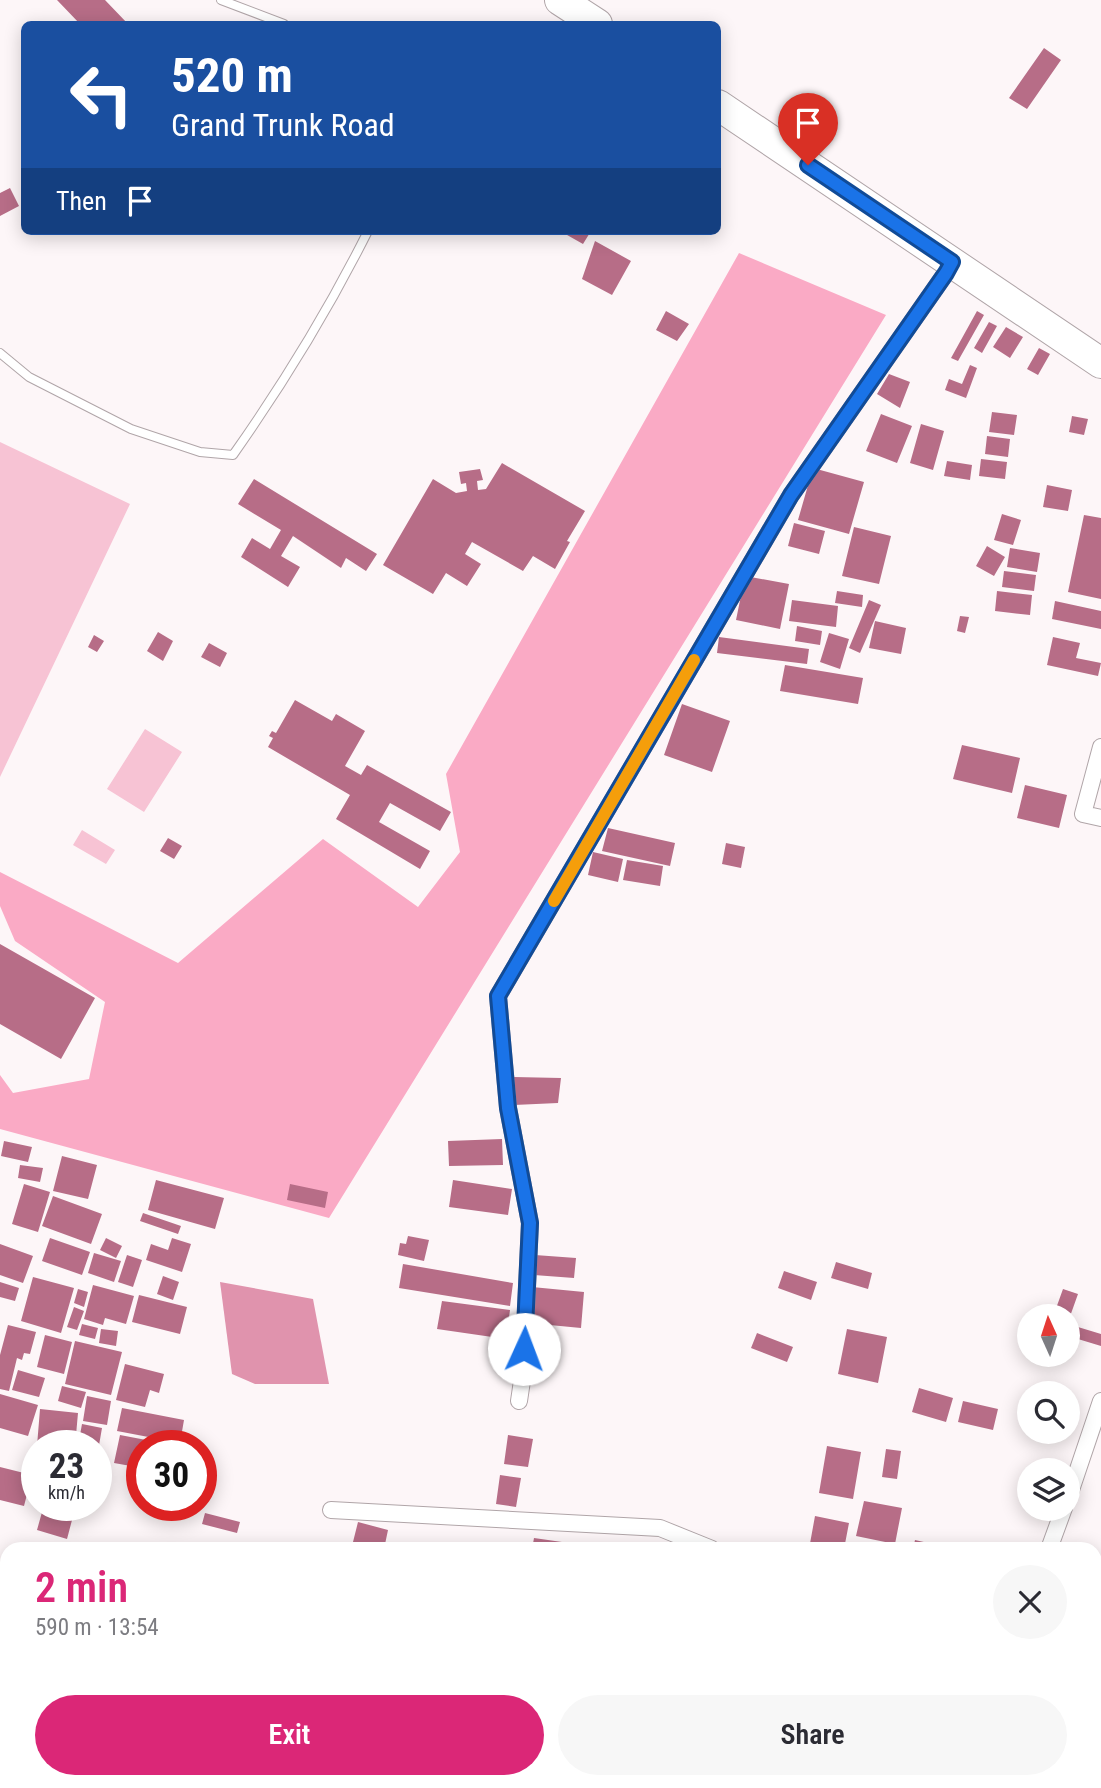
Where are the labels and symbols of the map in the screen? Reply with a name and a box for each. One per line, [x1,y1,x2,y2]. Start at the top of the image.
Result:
pin [778,93,838,165]
north arrow [1017,1304,1080,1367]
position arrow [487,1312,561,1386]
speed limit sign: 30 [126,1430,217,1521]

